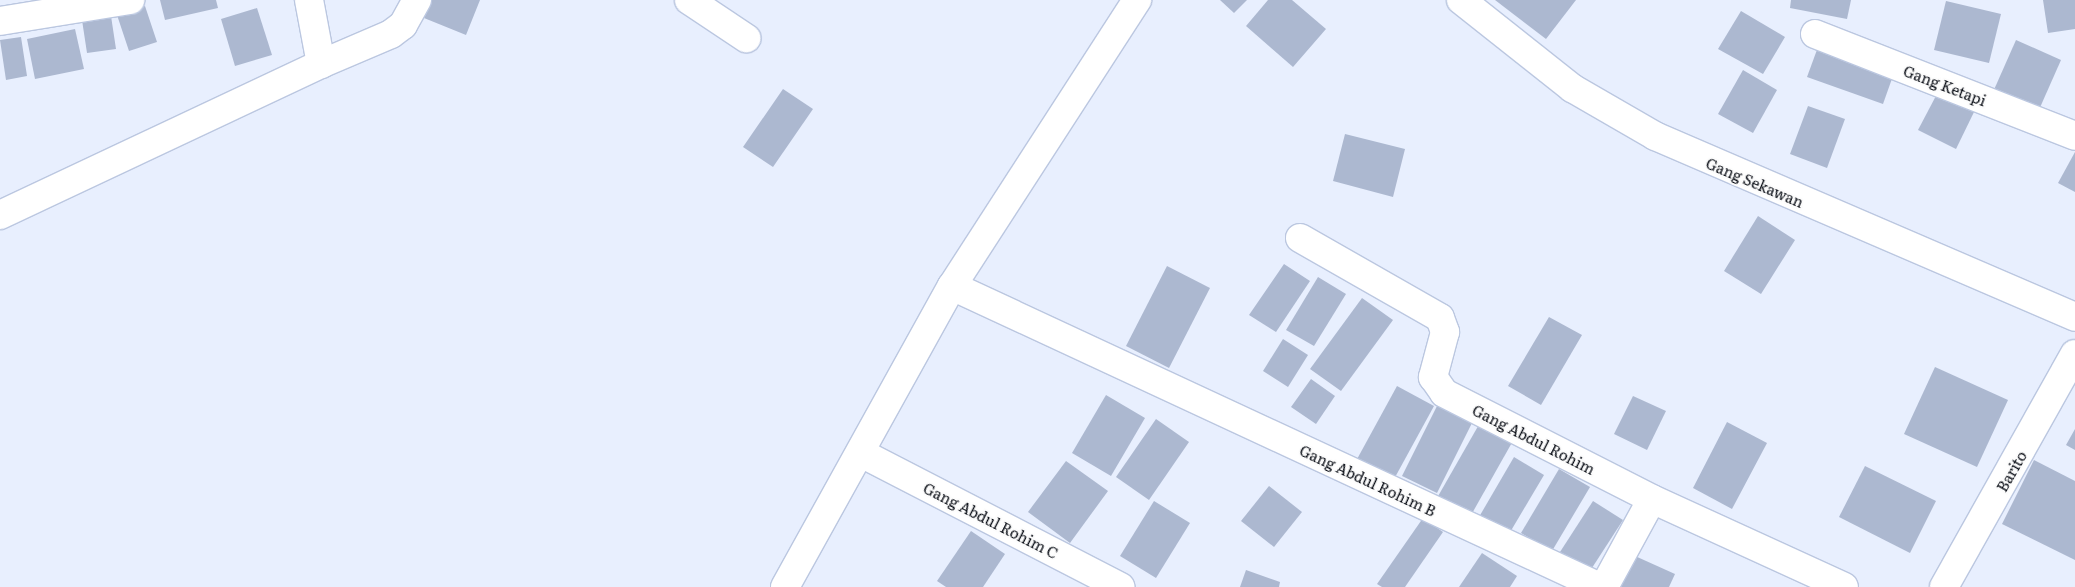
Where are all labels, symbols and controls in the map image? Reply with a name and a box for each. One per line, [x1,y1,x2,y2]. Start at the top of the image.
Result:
street label: Gang Ketapi [1901,61,1989,109]
street label: Gang Sekawan [1703,153,1807,211]
street label: Gang Abdul Rohim [1470,400,1598,478]
street label: Gang Abdul Rohim B [1297,441,1439,519]
street label: Barito [1992,447,2030,495]
street label: Gang Abdul Rohim C [921,478,1061,562]

